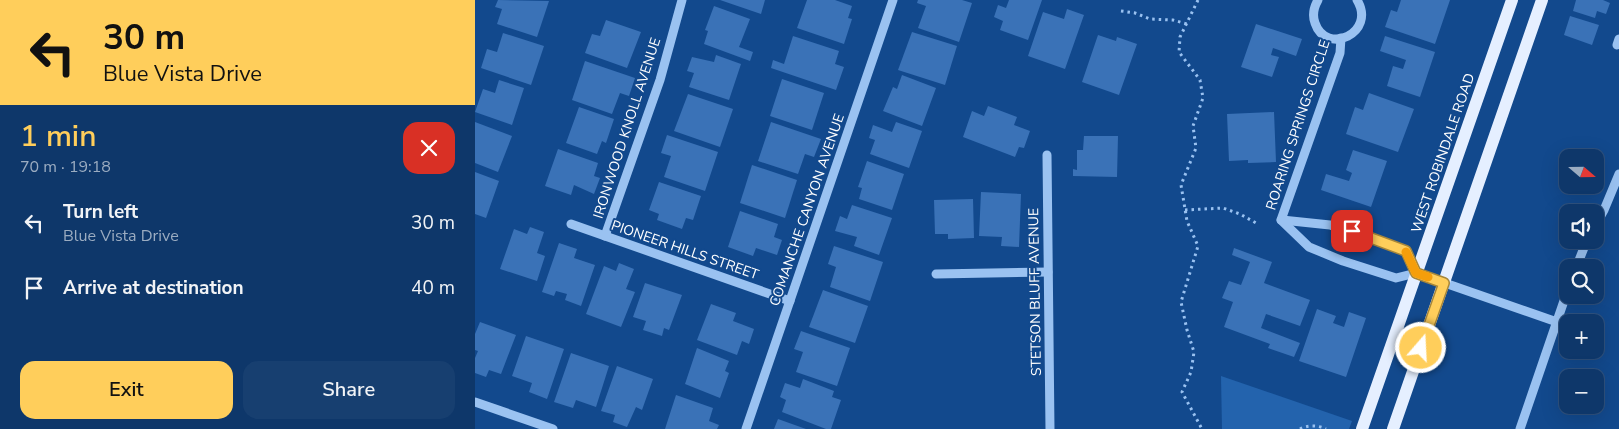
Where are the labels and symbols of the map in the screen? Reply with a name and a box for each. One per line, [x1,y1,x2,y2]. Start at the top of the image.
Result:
street label: IRONWOOD KNOLL AVENUE [589,35,665,221]
street label: ROARING SPRINGS CIRCLE [1261,38,1335,212]
street label: WEST ROBINDALE ROAD [1407,71,1479,235]
street label: COMANCHE CANYON AVENUE [765,111,849,309]
north arrow [1559,149,1604,194]
street label: STETSON BLUFF AVENUE [1024,208,1046,376]
pin [1331,210,1373,252]
street label: PIONEER HILLS STREET [609,216,762,284]
position arrow [1394,321,1446,373]

